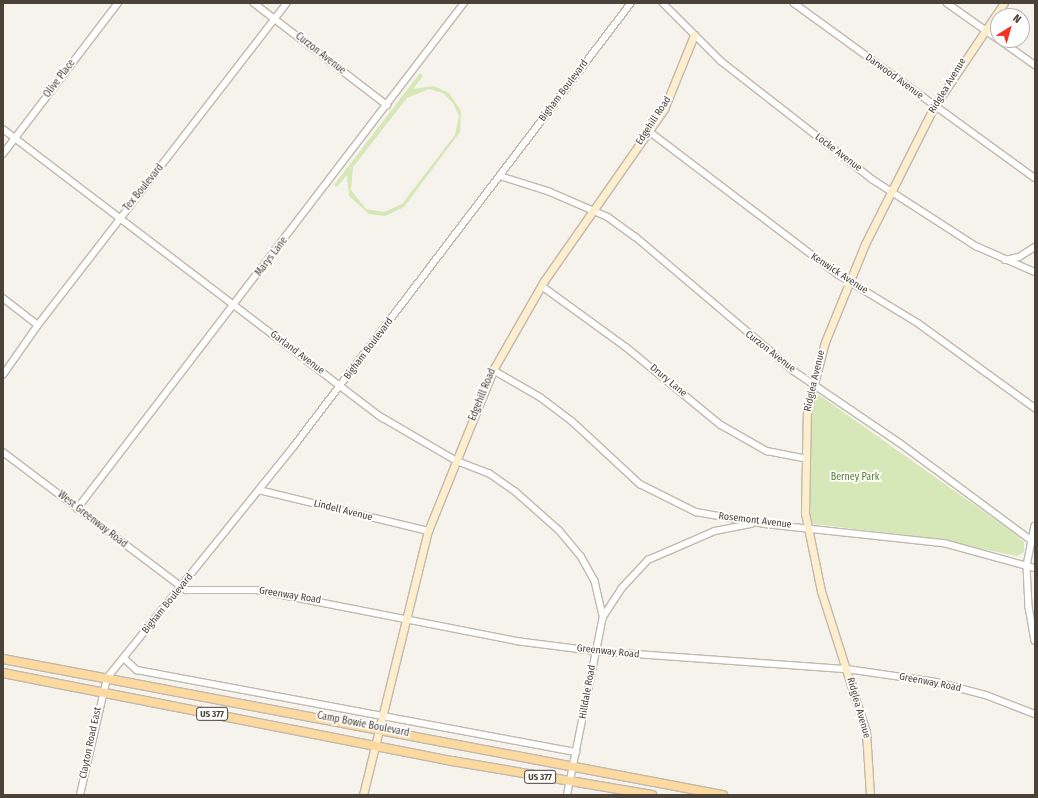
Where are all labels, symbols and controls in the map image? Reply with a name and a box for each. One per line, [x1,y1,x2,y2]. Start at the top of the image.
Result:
north arrow [990,8,1030,48]
text: N [1010,12,1023,26]
street label: Curzon Avenue [293,31,347,77]
street label: Darwood Avenue [863,52,925,102]
street label: Ridglea Avenue [927,56,969,116]
street label: Olive Place [42,58,78,100]
street label: Bigham Boulevard [537,58,591,124]
street label: Edgehill Road [634,94,674,148]
street label: Locke Avenue [812,131,864,175]
street label: Tex Boulevard [121,162,167,214]
street label: Marys Lane [253,235,291,279]
street label: Kenwick Avenue [808,251,870,297]
street label: Bigham Boulevard [342,316,396,382]
street label: Garland Avenue [268,329,326,377]
street label: Curzon Avenue [743,329,797,375]
street label: Ridglea Avenue [802,349,828,413]
street label: Drury Lane [647,362,689,400]
street label: Edgehill Road [467,367,499,423]
park label: Berney Park [831,472,879,484]
street label: West Greenway Road [55,489,129,551]
street label: Lindell Avenue [312,498,374,524]
street label: Rosemont Avenue [718,511,792,531]
street label: Bigham Boulevard [140,571,196,637]
street label: Greenway Road [258,585,322,607]
street label: Greenway Road [576,643,640,661]
street label: Hilldale Road [577,664,599,720]
street label: Greenway Road [898,671,962,695]
street label: Ridglea Avenue [844,676,872,740]
street label: Clayton Road East [78,706,104,780]
road number: US 377 [196,707,228,721]
street label: Camp Bowie Boulevard [316,710,410,740]
road number: US 377 [524,770,556,784]

